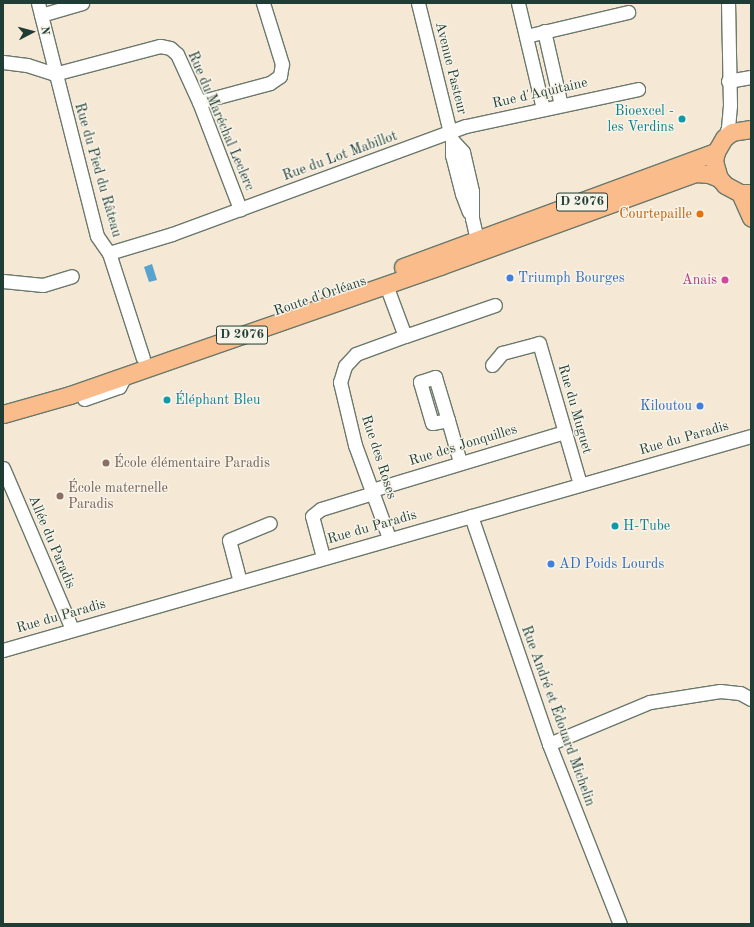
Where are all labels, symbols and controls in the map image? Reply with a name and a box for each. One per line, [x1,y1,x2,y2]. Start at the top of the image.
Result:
north arrow [12,12,52,52]
street label: Avenue Pasteur [431,20,471,116]
text: N [39,26,50,35]
street label: Rue du Maréchal Leclerc [184,49,258,193]
street label: Rue d'Aquitaine [491,74,589,112]
street label: Rue du Pied du Râteau [71,101,125,239]
place label: Bioexcel - les Verdins [607,103,674,136]
marker: Bioexcel - les Verdins [677,114,687,124]
street label: Rue du Lot Mabillot [280,127,400,185]
road number: D 2076 [555,191,609,213]
place label: Courtepaille [619,206,692,222]
marker: Courtepaille [695,209,705,219]
place label: Triumph Bourges [518,270,625,286]
street label: Route d'Orléans [272,272,368,320]
place label: Anais [682,272,717,288]
marker: Triumph Bourges [505,273,515,283]
marker: Anais [720,275,730,285]
road number: D 2076 [215,324,269,346]
street label: Rue du Muguet [554,362,596,456]
place label: Éléphant Bleu [175,392,260,408]
marker: Éléphant Bleu [162,395,172,405]
place label: Kiloutou [640,398,692,414]
marker: Kiloutou [695,401,705,411]
street label: Rue des Roses [358,413,400,501]
street label: Rue du Paradis [637,417,731,459]
street label: Rue des Jonquilles [407,421,519,469]
place label: École élémentaire Paradis [114,455,270,471]
marker: École élémentaire Paradis [101,458,111,468]
place label: École maternelle Paradis [68,480,168,512]
marker: École maternelle Paradis [55,491,65,501]
street label: Allée du Paradis [25,493,79,591]
street label: Rue du Paradis [325,506,419,548]
place label: H-Tube [623,518,670,534]
marker: H-Tube [610,521,620,531]
place label: AD Poids Lourds [559,556,664,572]
marker: AD Poids Lourds [546,559,556,569]
street label: Rue du Paradis [14,595,108,637]
street label: Rue André et Édouard Michelin [517,623,599,809]

